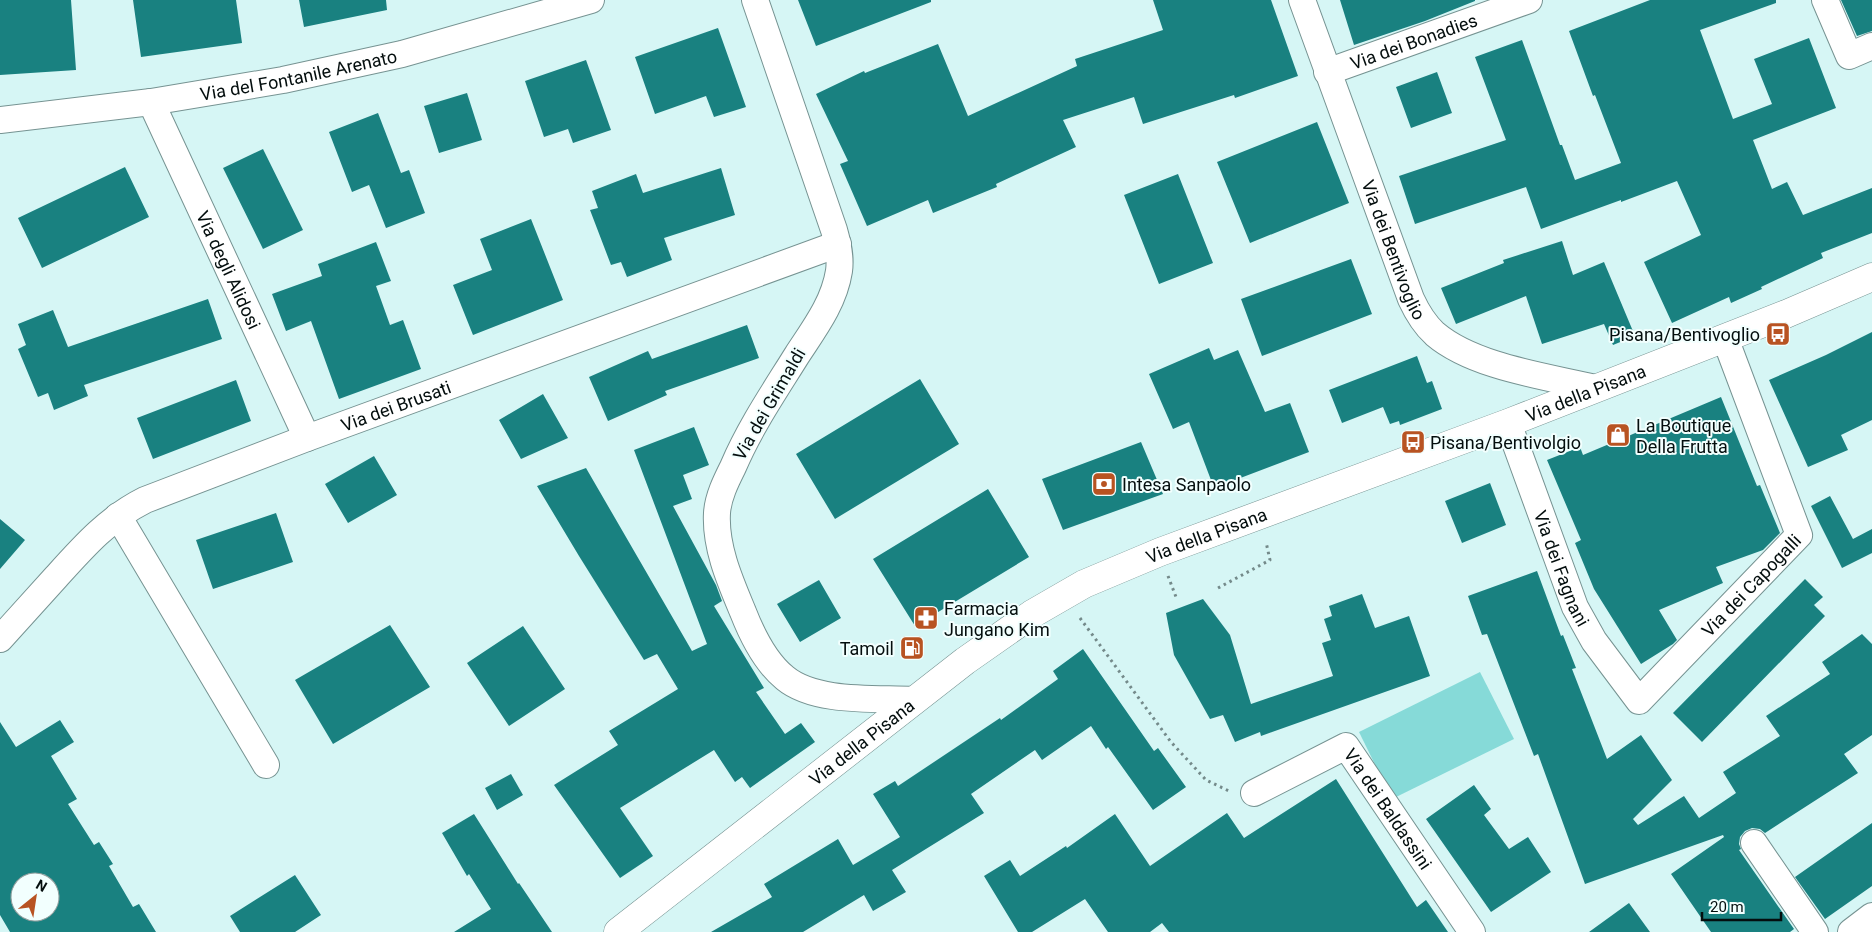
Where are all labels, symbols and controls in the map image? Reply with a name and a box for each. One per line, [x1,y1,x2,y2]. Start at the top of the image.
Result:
street label: Via dei Bonadies [1347,9,1480,73]
street label: Via del Fontanile Arenato [198,45,399,104]
street label: Via dei Bentivoglio [1358,177,1430,323]
street label: Via degli Alidosi [192,207,265,332]
bus stop icon: Pisana/Bentivoglio [1765,321,1791,347]
place label: Pisana/Bentivoglio [1609,324,1760,345]
street label: Via dei Grimaldi [728,344,810,464]
street label: Via della Pisana [1522,360,1649,426]
street label: Via dei Brusati [338,376,454,435]
place label: La Boutique Della Frutta [1636,415,1731,457]
shop icon: La Boutique Della Frutta [1605,422,1631,448]
bus stop icon: Pisana/Bentivolgio [1400,429,1426,455]
place label: Pisana/Bentivolgio [1430,432,1581,453]
bank icon: Intesa Sanpaolo [1091,471,1117,497]
place label: Intesa Sanpaolo [1122,474,1251,495]
street label: Via della Pisana [1143,503,1270,567]
street label: Via dei Fagnani [1530,508,1594,630]
street label: Via dei Capogalli [1697,530,1805,640]
place label: Farmacia Jungano Kim [944,598,1050,640]
pharmacy icon: Farmacia Jungano Kim [913,605,939,631]
fuel station icon: Tamoil [899,635,925,661]
place label: Tamoil [840,638,894,659]
street label: Via della Pisana [805,694,918,789]
street label: Via dei Baldassini [1340,744,1437,873]
north arrow [10,872,60,922]
text: N [33,876,50,895]
scale bar [1702,890,1781,922]
text: 20 m [1710,898,1744,916]

